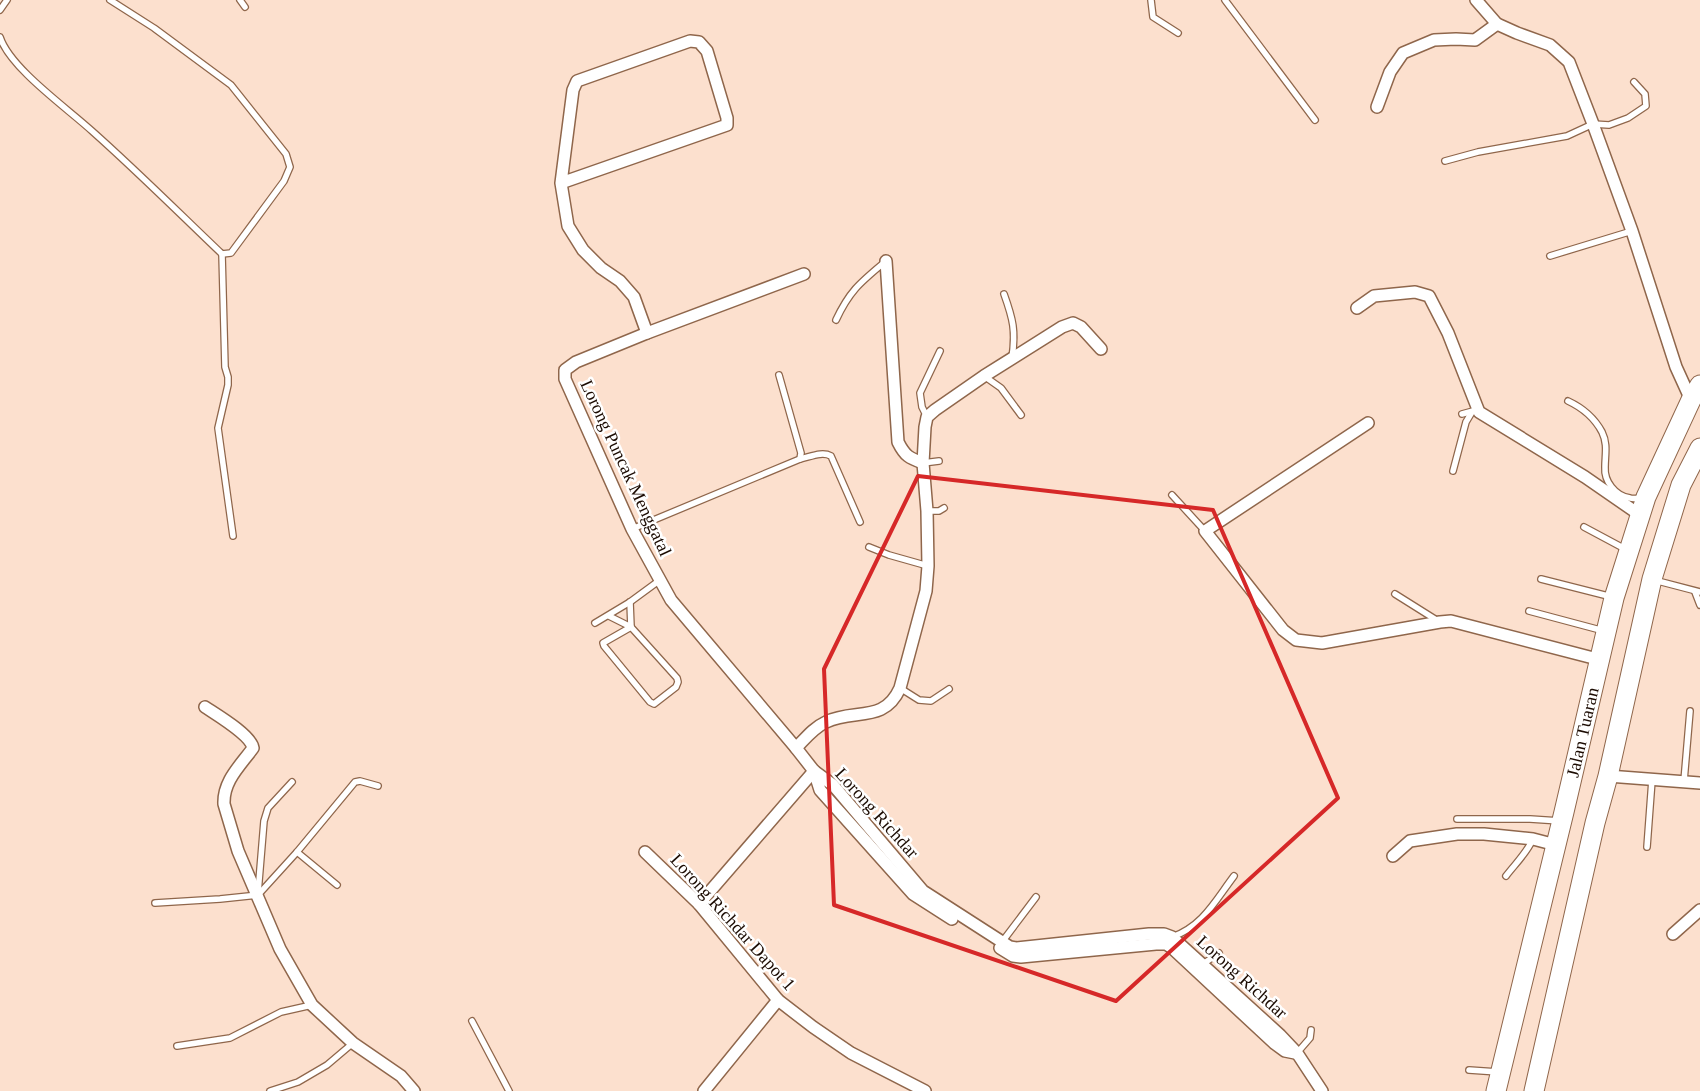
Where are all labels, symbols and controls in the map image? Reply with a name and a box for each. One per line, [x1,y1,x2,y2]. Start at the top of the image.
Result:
street label: Lorong Puncak Menggatal [576,377,676,559]
street label: Jalan Tuaran [1562,685,1603,779]
street label: Lorong Richdar [831,764,923,862]
street label: Lorong Richdar Dapot 1 [667,850,799,994]
street label: Lorong Richdar [1193,931,1291,1023]

